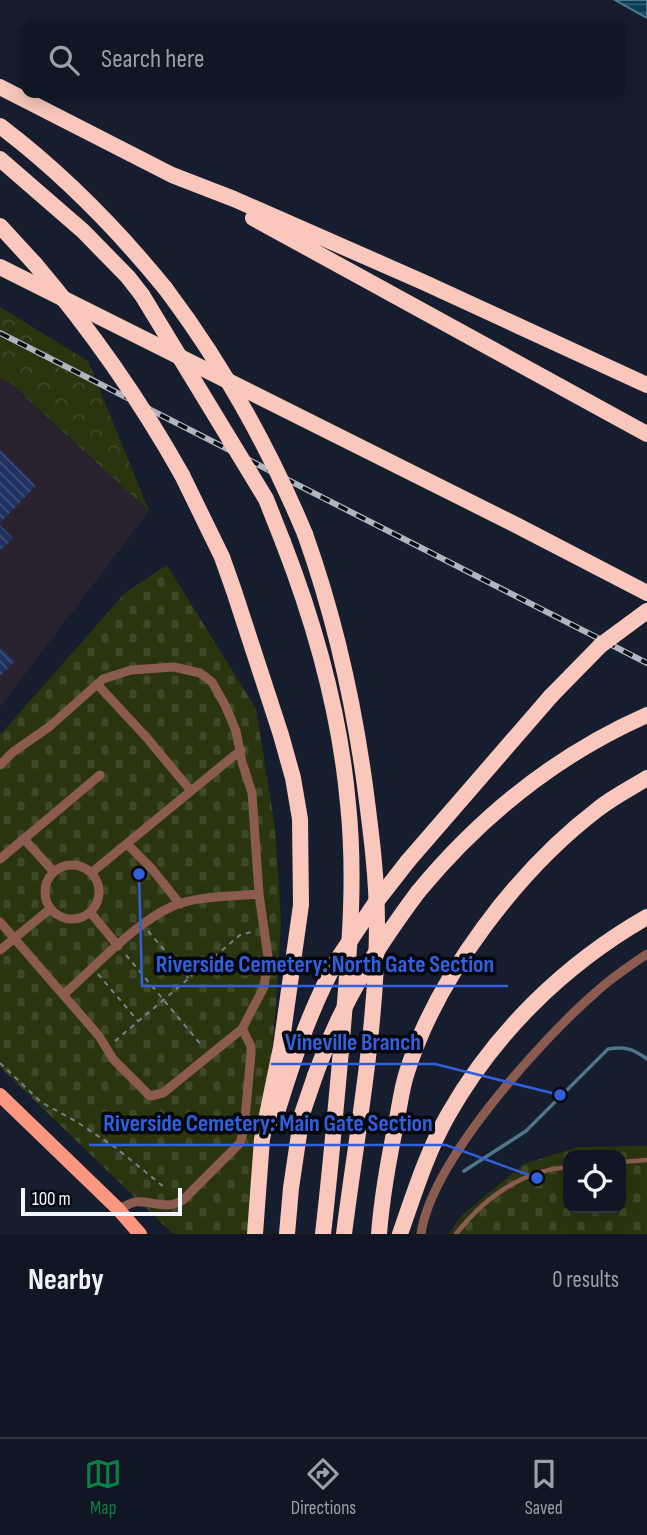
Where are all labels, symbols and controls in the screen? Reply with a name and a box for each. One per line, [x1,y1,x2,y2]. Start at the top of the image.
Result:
search box [21,21,626,98]
icon: search [45,41,83,79]
text: Search here [101,44,204,75]
callout: Riverside Cemetery: North Gate Section [142,941,508,986]
text: Riverside Cemetery: North Gate Section [156,950,494,979]
callout: Vineville Branch [271,1019,435,1064]
text: Vineville Branch [285,1028,421,1057]
callout: Riverside Cemetery: Main Gate Section [89,1100,446,1145]
text: Riverside Cemetery: Main Gate Section [103,1109,433,1138]
map controls [563,1150,626,1213]
button: locate [563,1150,626,1213]
scale bar [21,1185,182,1217]
text: 100 m [32,1188,71,1211]
text: Nearby [28,1262,104,1298]
text: 0 results [552,1266,619,1294]
tab: Map [84,1455,122,1520]
tab: Directions [291,1455,356,1520]
tab: Saved [525,1455,563,1520]

